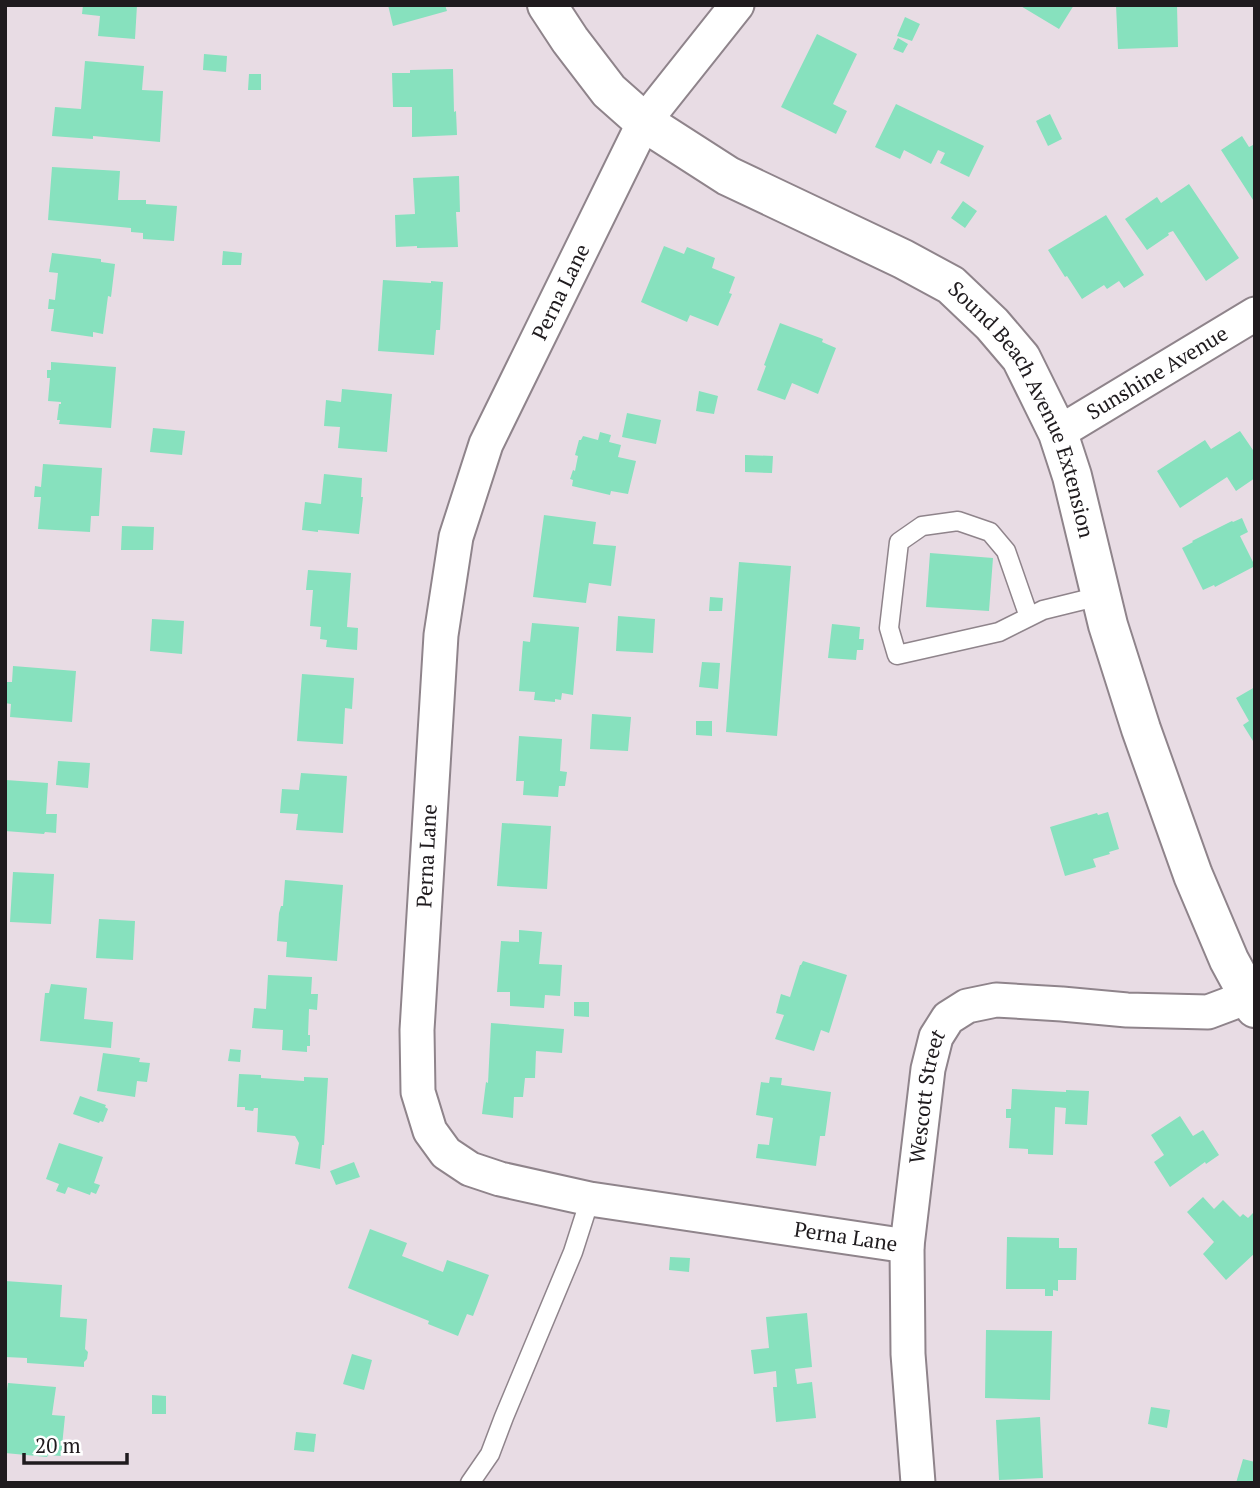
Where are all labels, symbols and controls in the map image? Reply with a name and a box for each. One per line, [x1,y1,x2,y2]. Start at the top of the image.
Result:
street label: Perna Lane [525,239,595,344]
street label: Sound Beach Avenue Extension [943,275,1102,541]
street label: Sunshine Avenue [1081,319,1233,426]
street label: Perna Lane [409,803,443,909]
street label: Wescott Street [902,1023,951,1165]
street label: Perna Lane [792,1214,899,1257]
scale bar [24,1422,128,1466]
text: 20 m [35,1431,81,1459]

